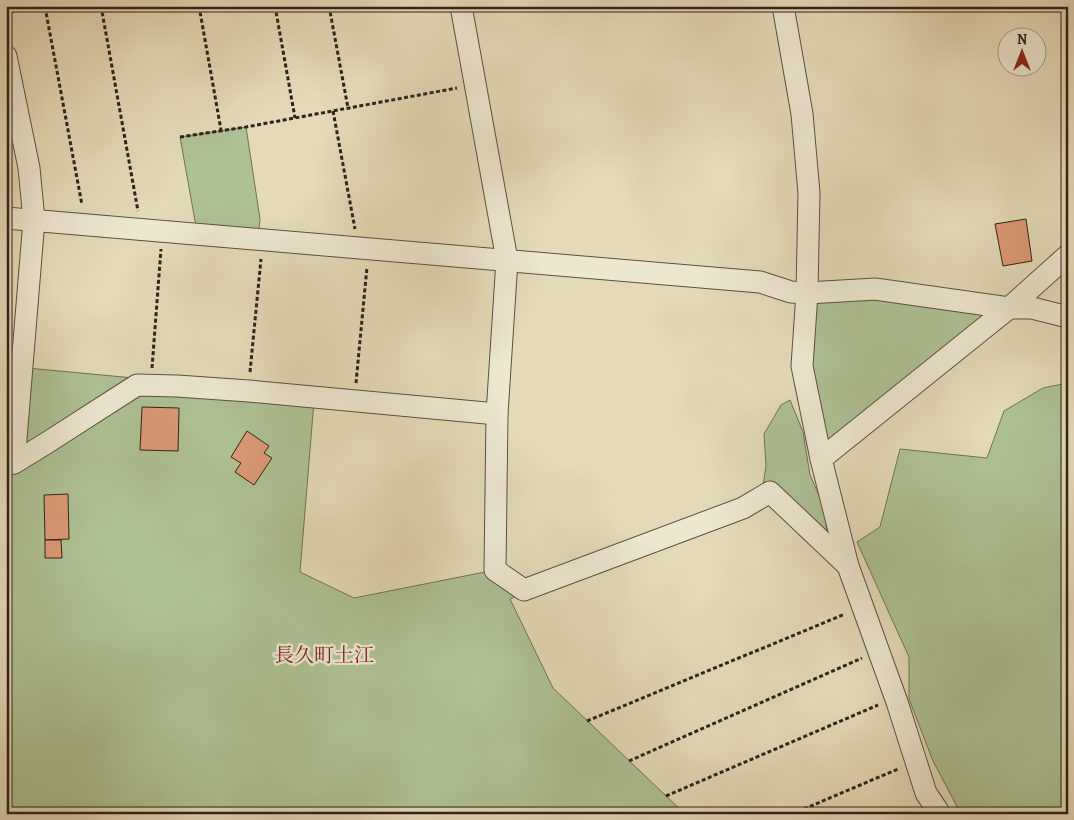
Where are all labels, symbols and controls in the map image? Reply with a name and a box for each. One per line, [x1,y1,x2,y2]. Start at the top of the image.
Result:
north arrow [996,28,1046,78]
text: N [1017,30,1027,49]
district label: 長久町土江 [274,642,374,669]

